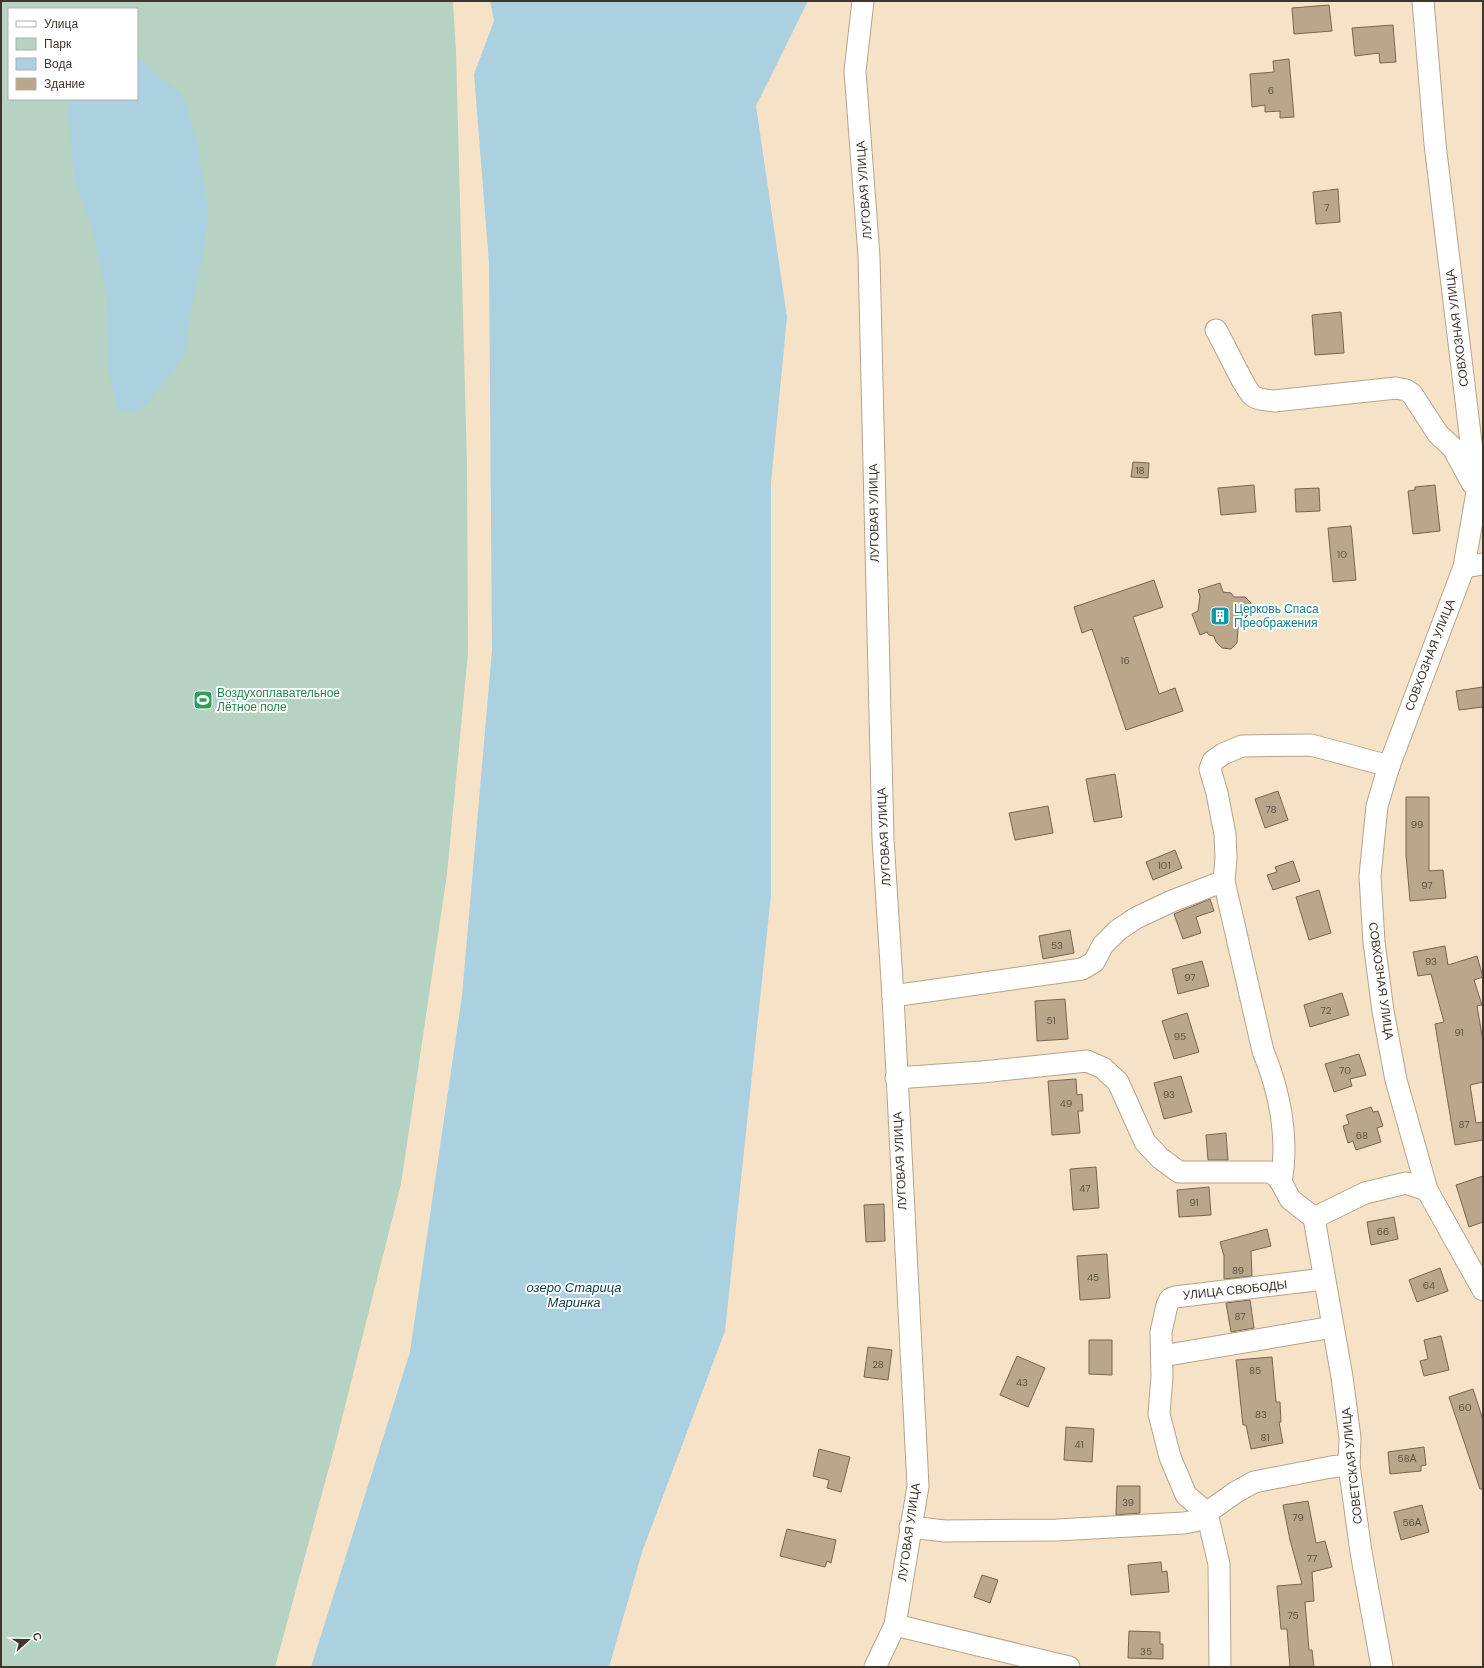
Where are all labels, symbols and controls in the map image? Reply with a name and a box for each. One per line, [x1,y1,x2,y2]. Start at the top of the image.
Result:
legend [8,8,138,100]
text: Улица [44,16,78,32]
text: Парк [44,36,72,52]
text: Вода [44,56,72,72]
text: Здание [44,76,85,92]
house number: 6 [1268,84,1274,97]
street label: ЛУГОВАЯ УЛИЦА [853,140,875,240]
house number: 7 [1324,201,1330,214]
street label: СОВХОЗНАЯ УЛИЦА [1442,268,1472,388]
street label: ЛУГОВАЯ УЛИЦА [865,464,883,562]
house number: 18 [1135,464,1145,477]
house number: 10 [1337,548,1347,561]
street label: СОВХОЗНАЯ УЛИЦА [1401,597,1459,713]
place label: Церковь Спаса Преображения [1234,601,1319,631]
building icon: Церковь Спаса Преображения [1209,605,1231,627]
house number: 16 [1120,654,1130,667]
place label: Воздухоплавательное Лётное поле [217,685,340,715]
sports icon: Воздухоплавательное Лётное поле [192,689,214,711]
street label: ЛУГОВАЯ УЛИЦА [873,787,895,887]
house number: 78 [1265,803,1277,816]
house number: 99 [1411,818,1423,831]
house number: 101 [1157,859,1171,872]
house number: 97 [1421,879,1433,892]
street label: СОВХОЗНАЯ УЛИЦА [1365,921,1397,1041]
house number: 53 [1051,939,1063,952]
house number: 93 [1425,955,1437,968]
house number: 97 [1184,971,1196,984]
house number: 72 [1321,1004,1332,1017]
house number: 51 [1046,1014,1056,1027]
house number: 91 [1454,1026,1464,1039]
house number: 95 [1174,1030,1186,1043]
house number: 70 [1339,1064,1351,1077]
house number: 93 [1163,1088,1175,1101]
house number: 49 [1060,1097,1072,1110]
street label: ЛУГОВАЯ УЛИЦА [889,1111,911,1211]
house number: 87 [1458,1118,1470,1131]
house number: 68 [1356,1129,1368,1142]
house number: 47 [1079,1182,1091,1195]
house number: 91 [1189,1196,1199,1209]
house number: 66 [1377,1225,1389,1238]
house number: 89 [1232,1264,1244,1277]
house number: 45 [1087,1271,1099,1284]
street label: УЛИЦА СВОБОДЫ [1182,1277,1288,1303]
water label: озеро Старица Маринка [527,1279,621,1311]
house number: 64 [1423,1279,1435,1292]
house number: 87 [1234,1310,1246,1323]
house number: 28 [872,1358,884,1371]
house number: 85 [1249,1364,1261,1377]
house number: 43 [1016,1376,1028,1389]
house number: 60 [1458,1401,1472,1414]
street label: СОВЕТСКАЯ УЛИЦА [1338,1407,1366,1525]
house number: 83 [1255,1408,1267,1421]
house number: 81 [1261,1431,1270,1444]
house number: 41 [1074,1438,1084,1451]
house number: 58А [1398,1452,1417,1465]
street label: ЛУГОВАЯ УЛИЦА [894,1482,924,1582]
house number: 39 [1122,1496,1134,1509]
house number: 79 [1292,1511,1304,1524]
house number: 56А [1402,1516,1422,1529]
house number: 77 [1307,1552,1317,1565]
house number: 75 [1287,1609,1299,1622]
north arrow [8,1620,48,1660]
text: С [29,1630,45,1643]
house number: 35 [1140,1645,1152,1658]

